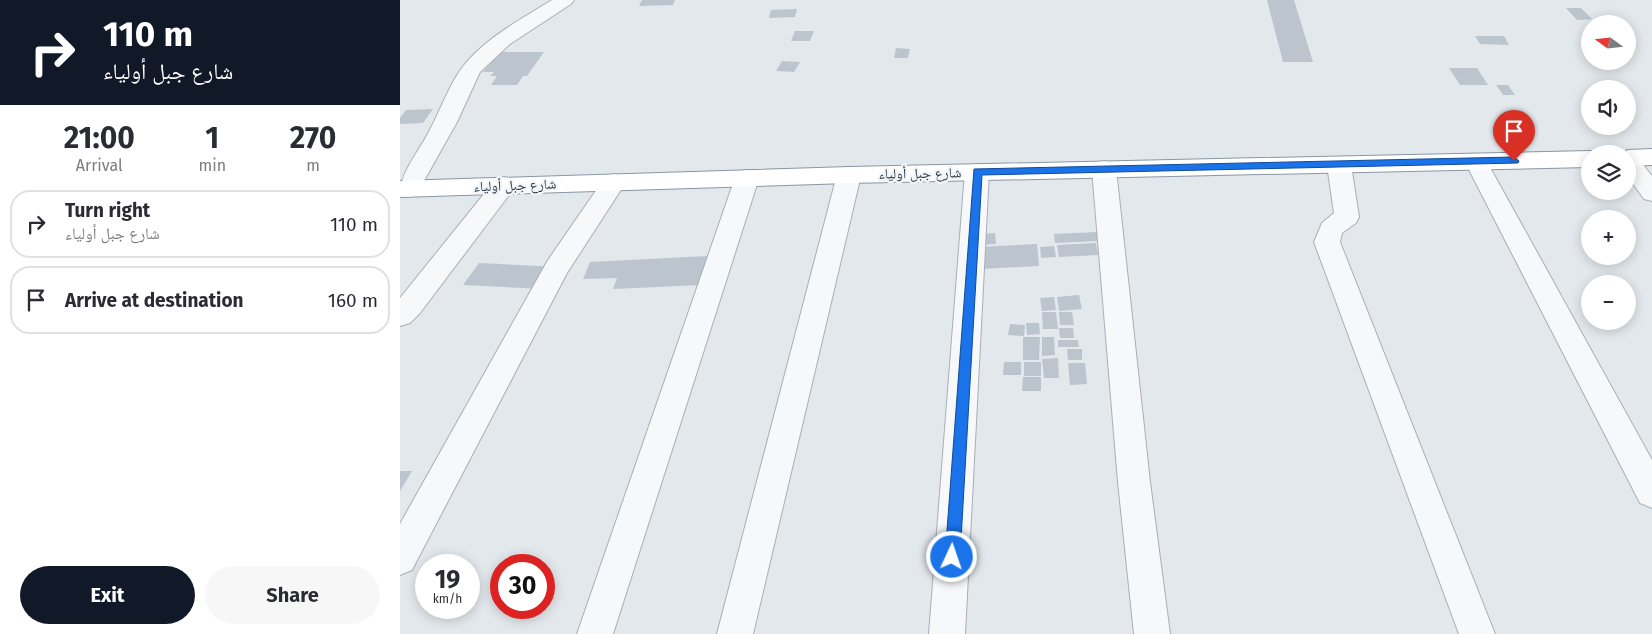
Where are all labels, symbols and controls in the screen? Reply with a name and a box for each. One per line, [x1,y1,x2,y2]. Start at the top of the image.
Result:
text: 110 m [103,13,193,55]
north arrow [1581,15,1636,70]
map controls [1581,15,1636,330]
icon: right [20,20,85,85]
text: شارع جبل أولياء [103,58,233,85]
button: sound [1581,80,1636,135]
pin [1493,110,1535,161]
icon: arrive [1500,117,1528,145]
text: 21:00 [64,120,135,156]
text: 1 [205,120,219,156]
text: 270 [290,120,336,156]
button: layers [1581,145,1636,200]
text: Arrival [76,156,123,175]
text: min [198,156,226,175]
text: m [306,156,320,175]
street label: شارع جبل أولياء [878,164,962,184]
street label: شارع جبل أولياء [473,176,557,196]
text: Turn right [65,199,150,222]
icon: right [22,210,50,238]
button: + [1581,210,1636,265]
text: 110 m [330,213,378,236]
text: شارع جبل أولياء [65,224,160,243]
button: − [1581,275,1636,330]
icon: arrive [22,286,50,314]
text: Arrive at destination [65,289,244,312]
text: 160 m [328,289,378,312]
position arrow [925,530,977,582]
speed limit sign: 30 [490,554,555,619]
text: 19 [435,565,460,595]
button: Exit [20,566,195,624]
button: Share [205,566,380,624]
text: km/h [433,592,462,606]

